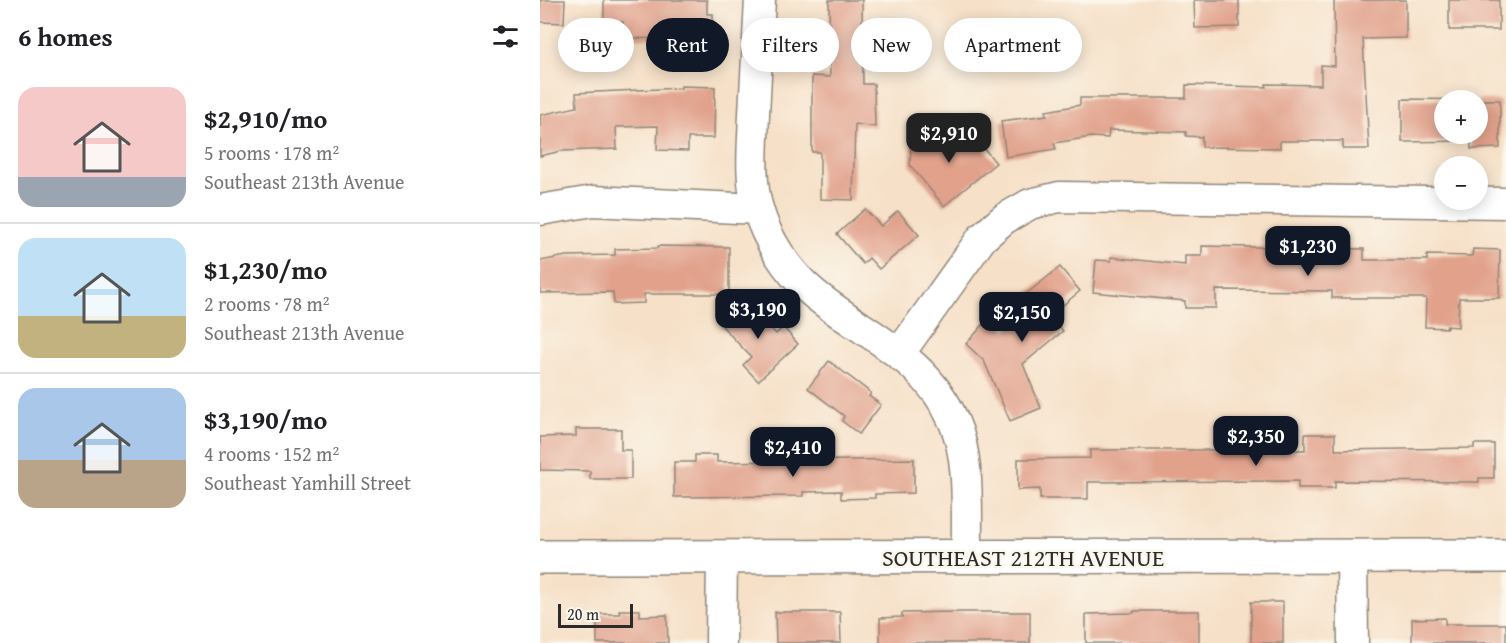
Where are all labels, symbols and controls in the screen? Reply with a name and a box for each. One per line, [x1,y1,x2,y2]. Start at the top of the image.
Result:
text: 6 homes [18,17,113,56]
chip: Buy [558,18,634,72]
chip: Rent [646,18,729,72]
chip: Filters [741,18,839,72]
chip: New [851,18,932,72]
chip: Apartment [944,18,1082,72]
icon: filters [489,20,522,53]
map controls [1434,90,1488,210]
button: + [1434,90,1488,144]
text: $2,910/mo [204,99,327,138]
icon: home [66,111,138,183]
pin: $2,910 [900,113,998,164]
text: $2,910 [920,118,978,147]
text: 5 rooms · 178 m² [204,138,339,167]
button: − [1434,156,1488,210]
text: Southeast 213th Avenue [204,167,404,196]
pin: $1,230 [1259,226,1357,277]
text: $1,230 [1279,231,1337,260]
text: $1,230/mo [204,250,327,289]
icon: home [66,262,138,334]
text: 2 rooms · 78 m² [204,289,330,318]
pin: $3,190 [709,289,807,340]
pin: $2,150 [973,292,1071,343]
text: $3,190 [729,294,787,323]
text: $2,150 [993,297,1051,326]
text: Southeast 213th Avenue [204,318,404,347]
text: $3,190/mo [204,400,327,439]
icon: home [66,412,138,484]
pin: $2,350 [1207,416,1305,467]
text: $2,350 [1227,421,1285,450]
pin: $2,410 [744,427,842,478]
text: $2,410 [764,432,822,461]
text: 4 rooms · 152 m² [204,439,339,468]
text: Southeast Yamhill Street [204,468,411,497]
street label: SOUTHEAST 212TH AVENUE [882,540,1164,575]
scale bar [558,601,633,628]
text: 20 m [567,602,599,626]

